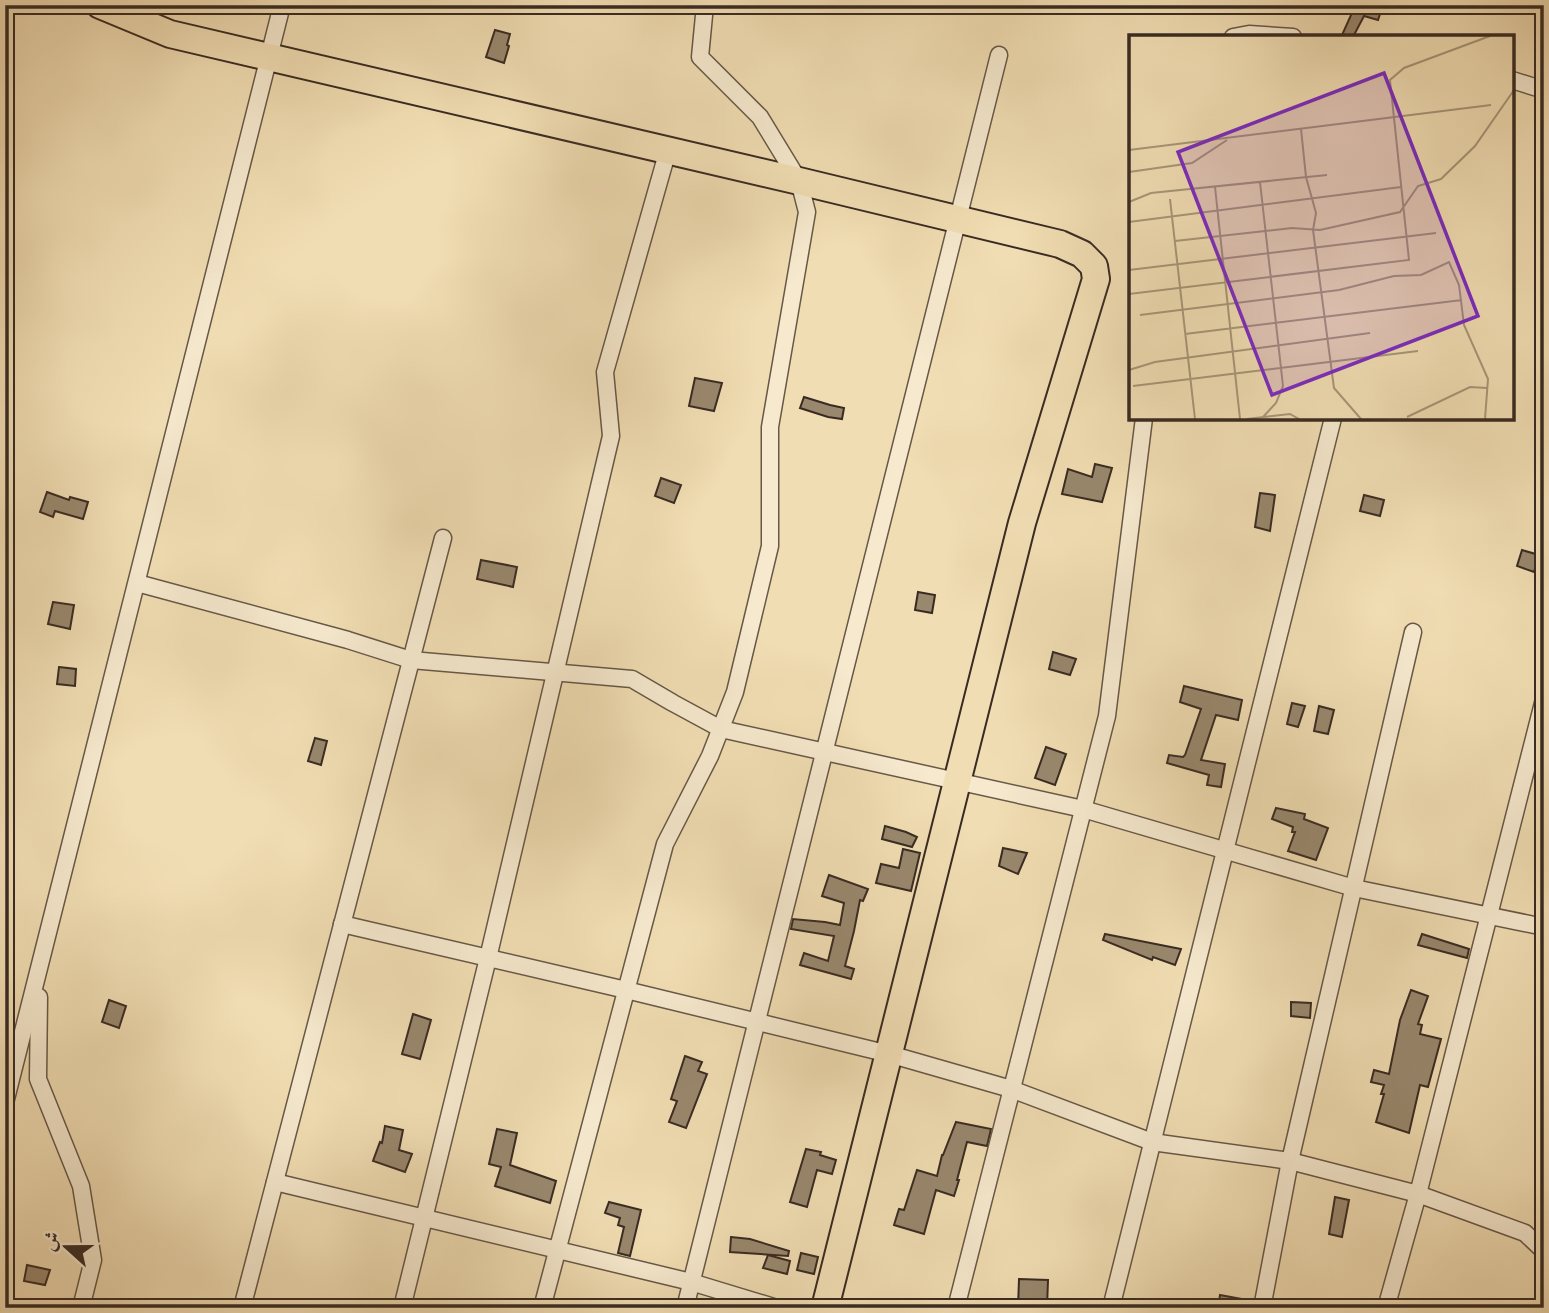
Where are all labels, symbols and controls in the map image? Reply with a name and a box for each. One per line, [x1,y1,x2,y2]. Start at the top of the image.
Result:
inset map [1129,35,1514,420]
north arrow [32,1212,102,1282]
text: ش [37,1229,65,1254]

